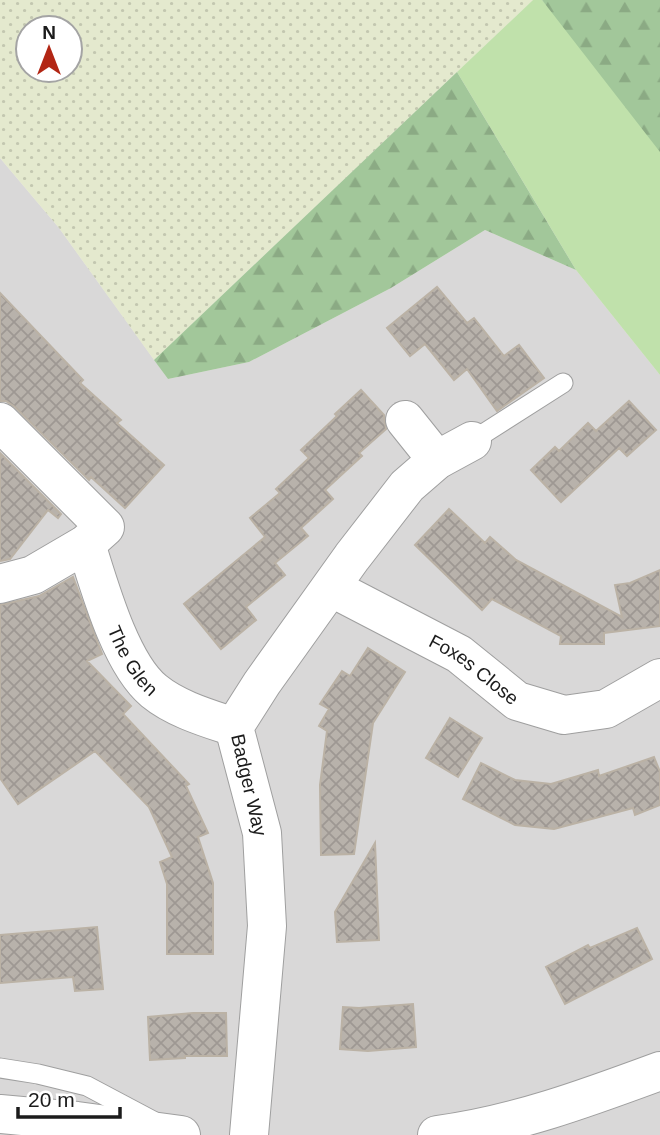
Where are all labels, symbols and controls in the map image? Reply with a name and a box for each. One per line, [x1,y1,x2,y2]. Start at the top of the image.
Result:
north arrow [14,14,84,84]
text: N [42,22,56,43]
street label: The Glen [104,622,162,700]
street label: Foxes Close [426,630,523,709]
street label: Badger Way [227,732,271,838]
scale bar [18,1076,119,1120]
text: 20 m [28,1088,75,1111]

